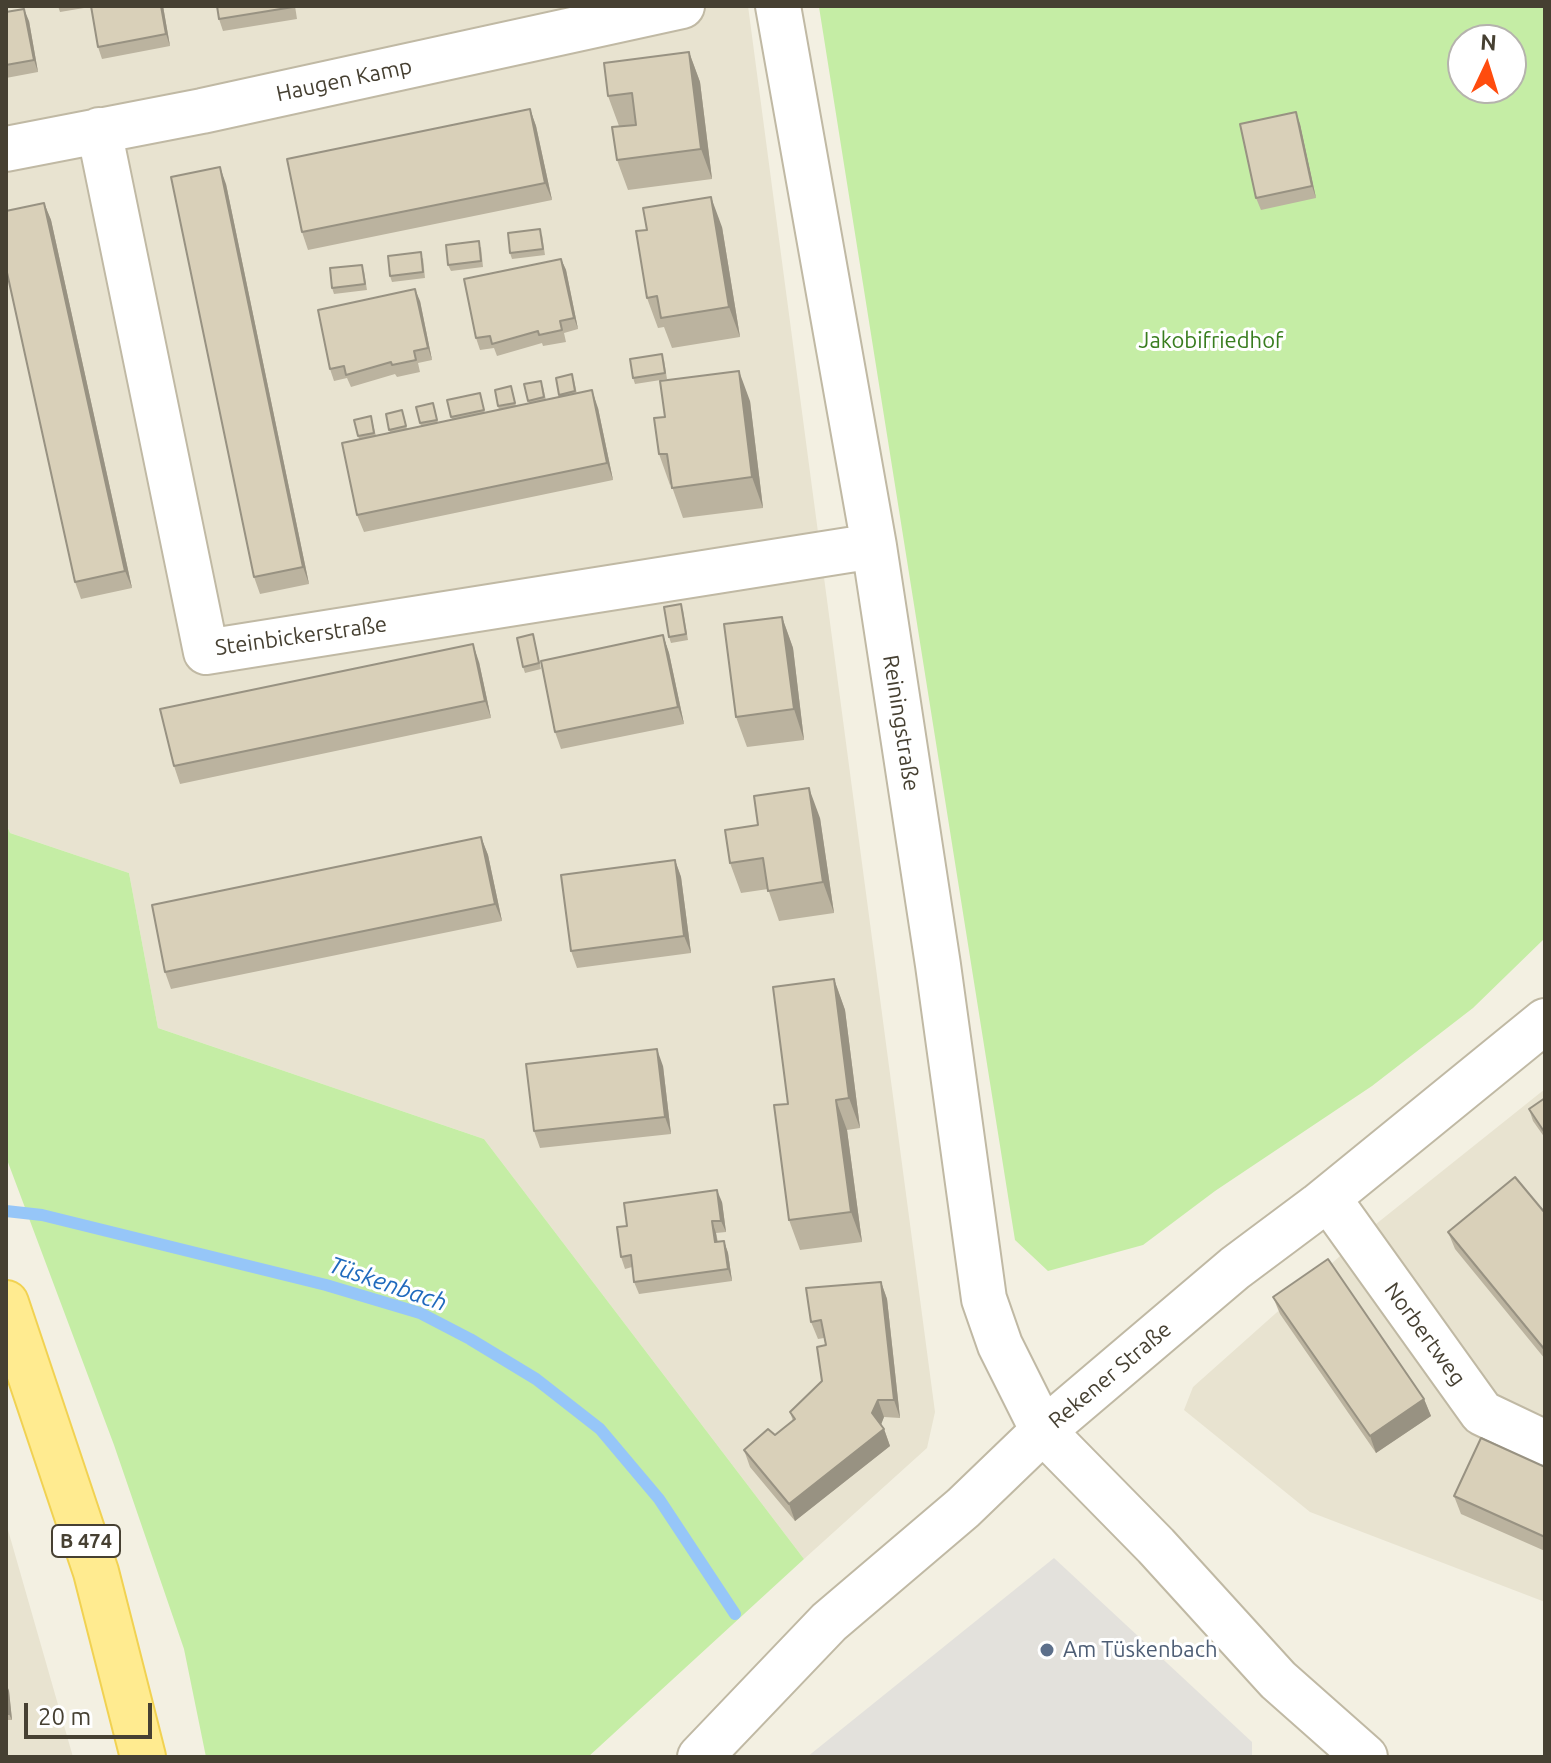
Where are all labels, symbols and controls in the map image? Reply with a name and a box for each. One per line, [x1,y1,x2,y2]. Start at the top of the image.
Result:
north arrow [1447,24,1527,104]
text: N [1479,29,1498,55]
street label: Haugen Kamp [274,53,414,107]
park label: Jakobifriedhof [1139,328,1283,354]
street label: Steinbickerstraße [213,611,389,661]
street label: Reiningstraße [877,653,925,793]
water label: Tüskenbach [325,1250,451,1318]
street label: Norbertweg [1379,1277,1471,1391]
street label: Rekener Straße [1043,1316,1177,1434]
road number: B 474 [52,1525,120,1557]
place label: Am Tüskenbach [1063,1637,1217,1663]
marker: Am Tüskenbach [1038,1641,1056,1659]
scale bar [28,1687,156,1737]
text: 20 m [38,1703,91,1730]

